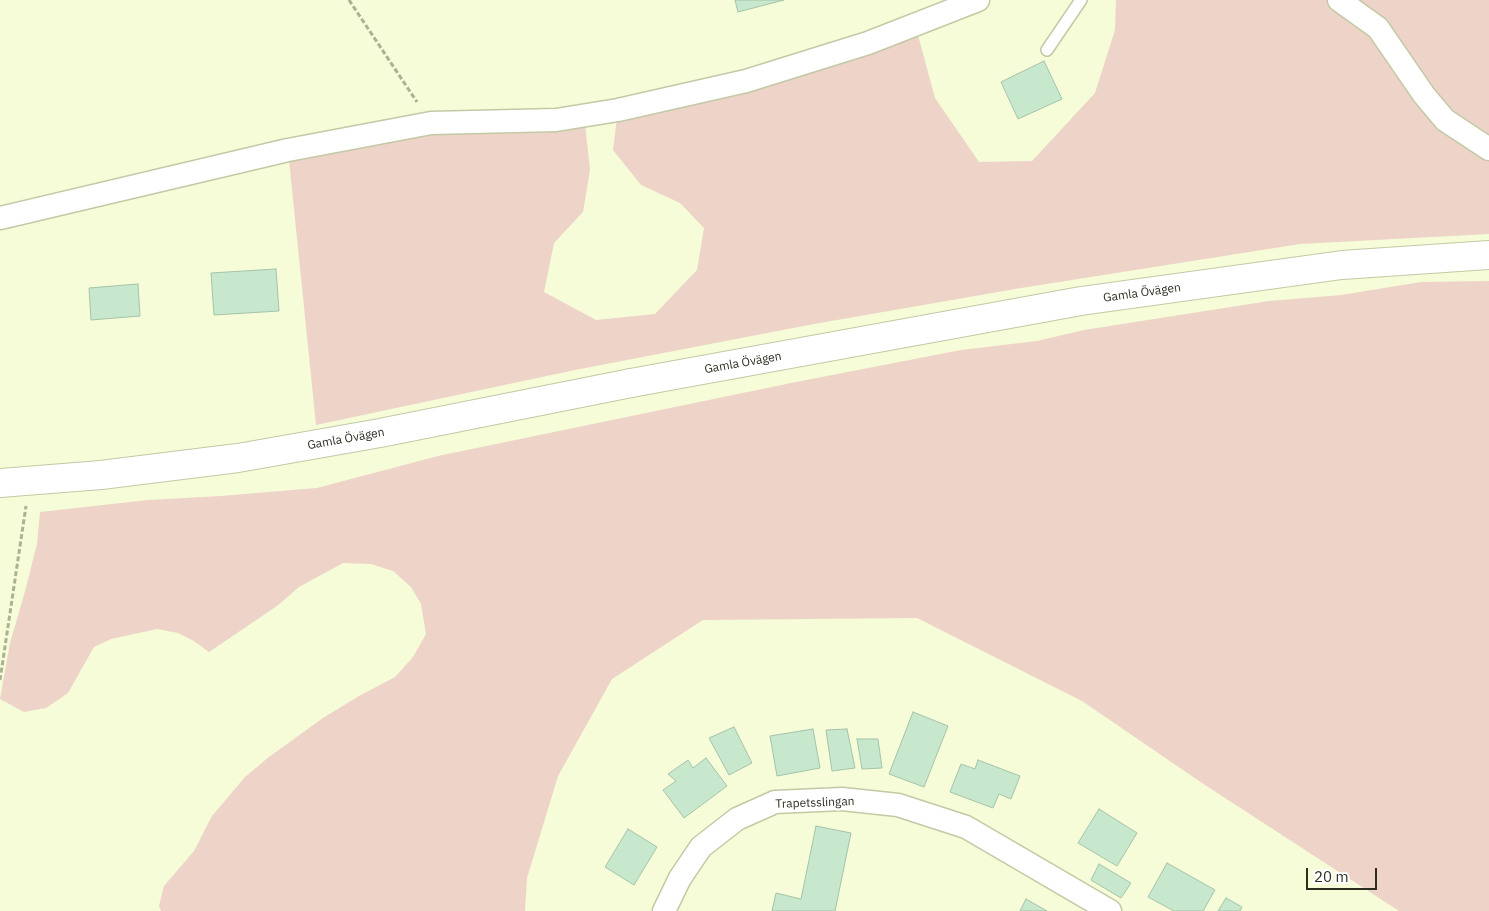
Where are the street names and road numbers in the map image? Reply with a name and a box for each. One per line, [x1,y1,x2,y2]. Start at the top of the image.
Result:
street label: Gamla Övägen [1102,280,1182,306]
street label: Gamla Övägen [703,349,783,377]
street label: Gamla Övägen [306,425,386,453]
street label: Trapetsslingan [775,794,855,812]

